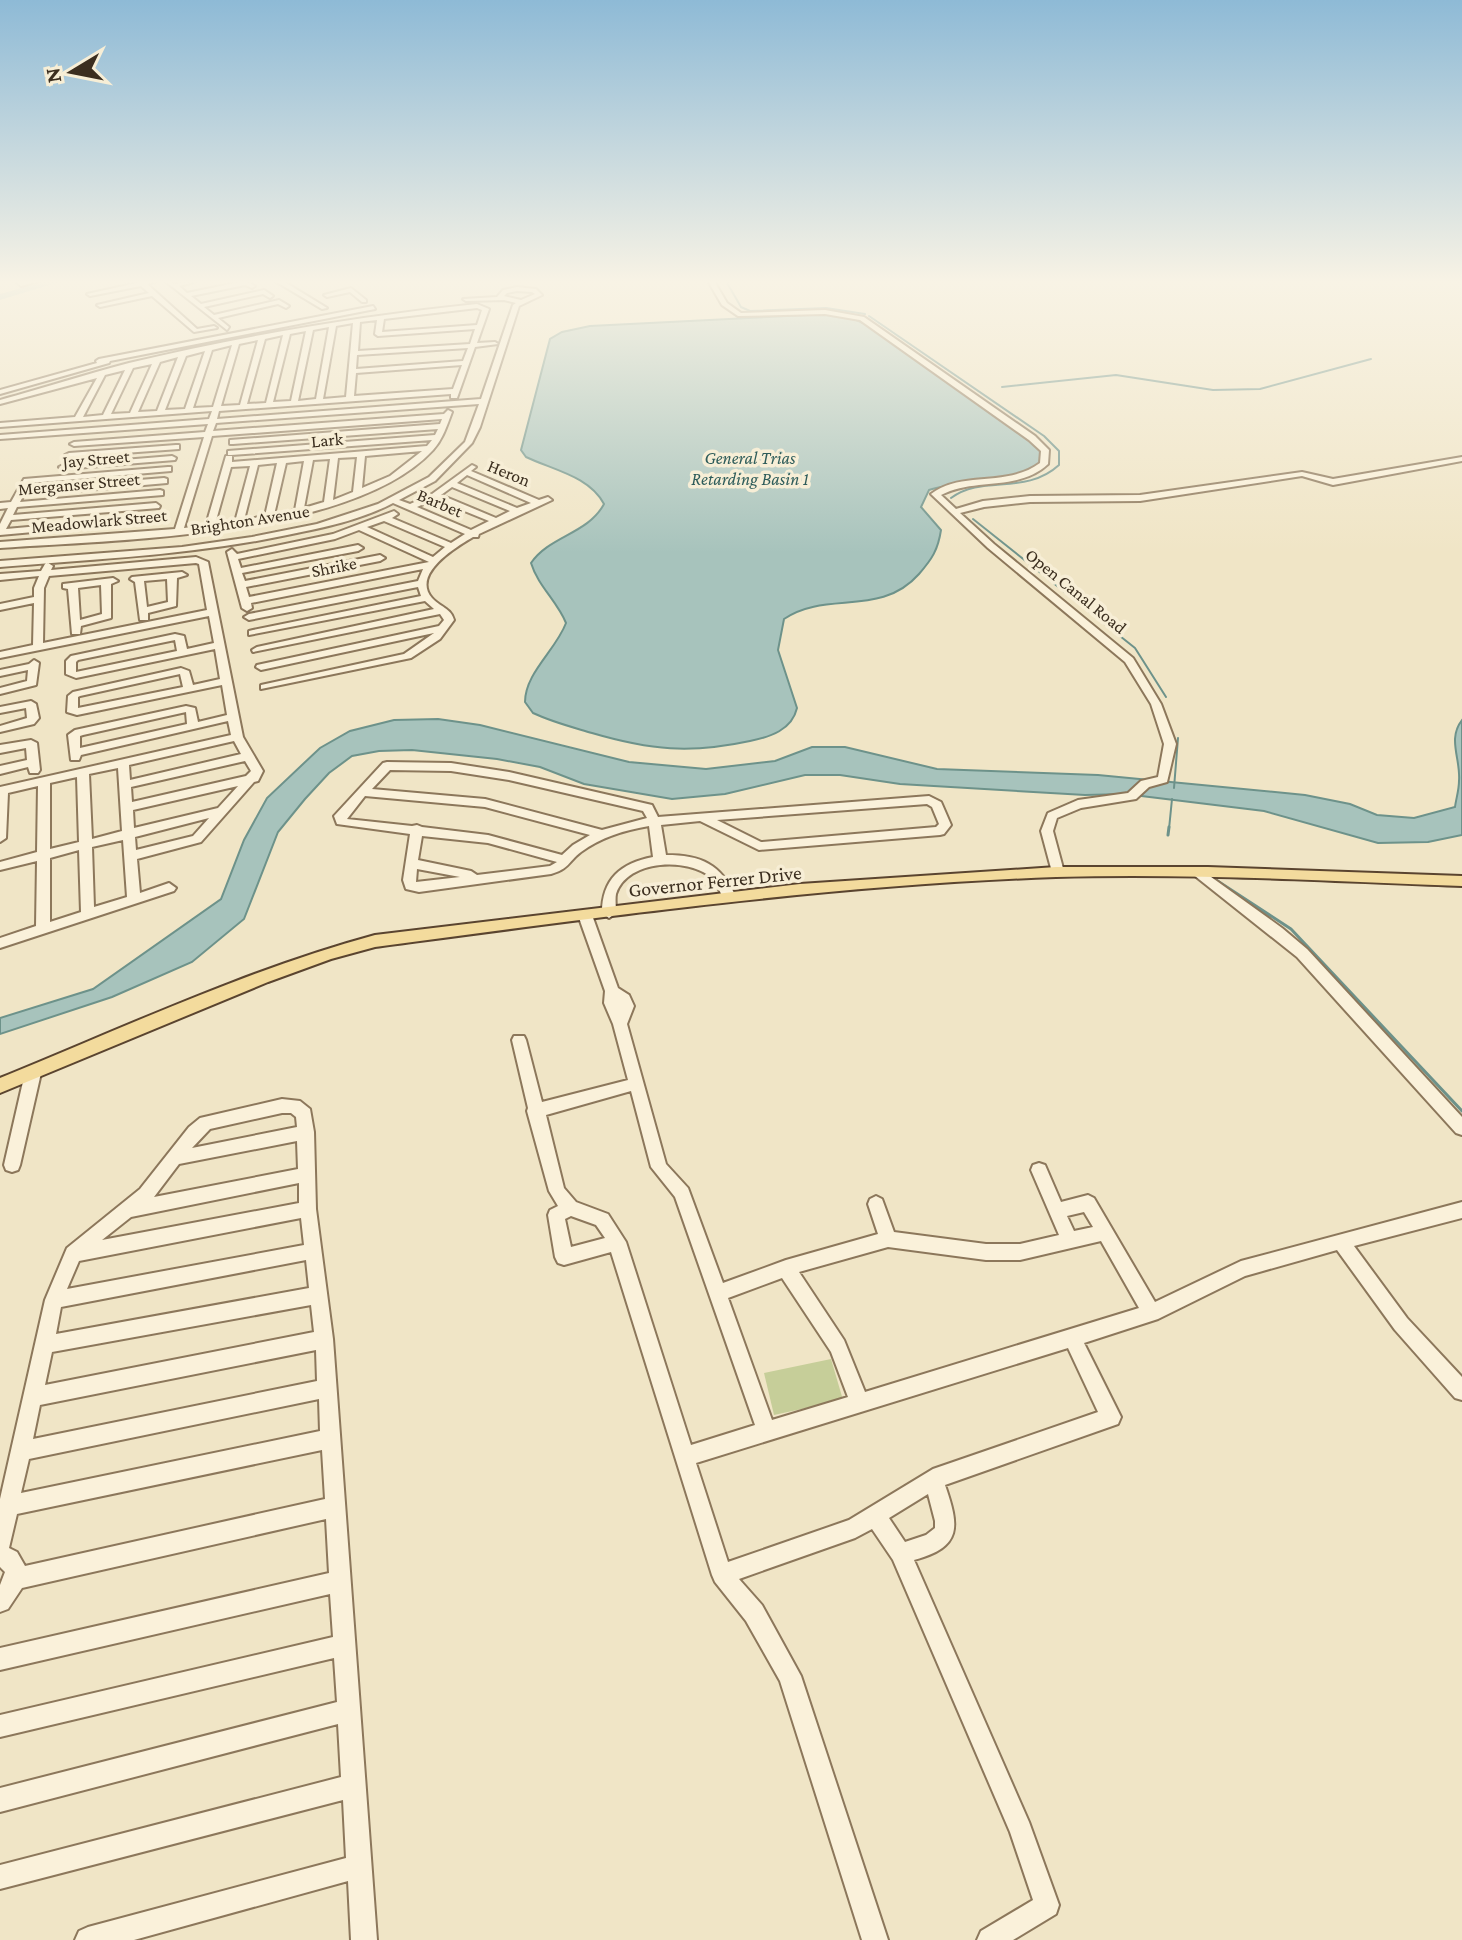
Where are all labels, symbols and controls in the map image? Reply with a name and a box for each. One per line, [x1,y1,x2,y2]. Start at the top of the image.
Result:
north arrow [32,32,112,112]
text: N [39,66,66,85]
street label: Lark [310,429,344,451]
street label: Jay Street [60,446,131,472]
water label: General Trias Retarding Basin 1 [691,448,809,489]
street label: Heron [485,455,534,491]
street label: Merganser Street [17,469,142,499]
street label: Barbet [414,484,467,522]
street label: Brighton Avenue [189,501,311,539]
street label: Meadowlark Street [30,505,169,537]
street label: Open Canal Road [1022,544,1131,638]
street label: Shrike [310,553,358,581]
street label: Governor Ferrer Drive [627,861,803,901]

